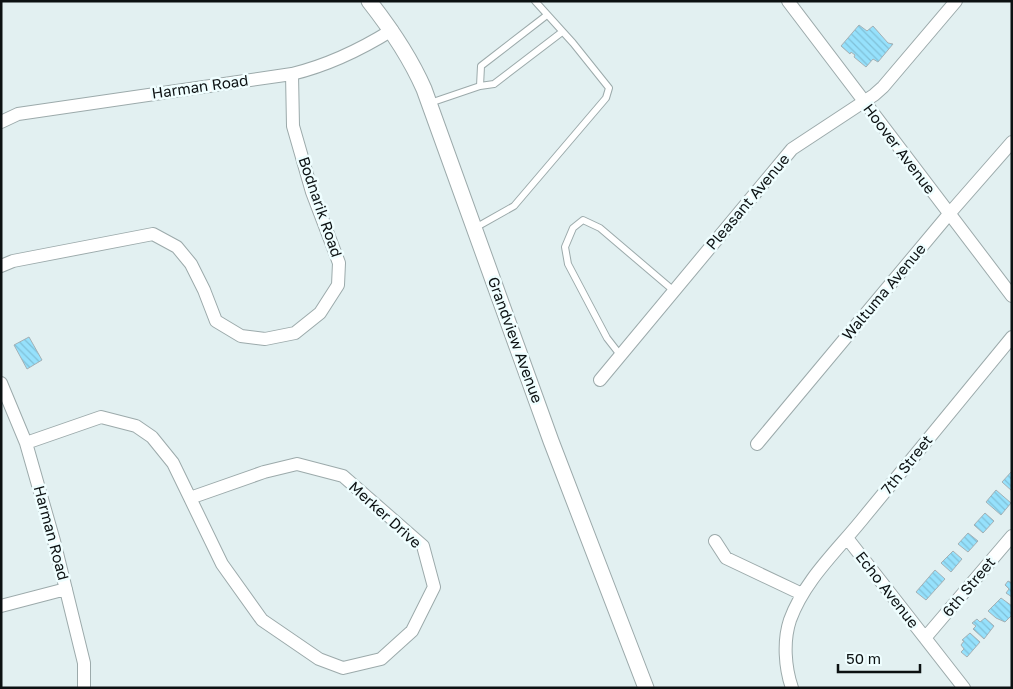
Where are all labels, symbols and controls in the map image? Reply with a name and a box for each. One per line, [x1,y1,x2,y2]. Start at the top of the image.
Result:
street label: Harman Road [150,70,249,102]
street label: Hoover Avenue [860,100,940,197]
street label: Pleasant Avenue [702,149,793,253]
street label: Bodnarik Road [295,154,347,259]
street label: Waltuma Avenue [838,239,929,343]
street label: Grandview Avenue [485,274,547,406]
street label: 7th Street [877,431,936,498]
street label: Merker Drive [346,477,426,552]
street label: Harman Road [31,483,73,582]
street label: Echo Avenue [852,548,923,631]
street label: 6th Street [938,553,998,620]
scale bar [838,642,920,674]
text: 50 m [846,649,881,667]

